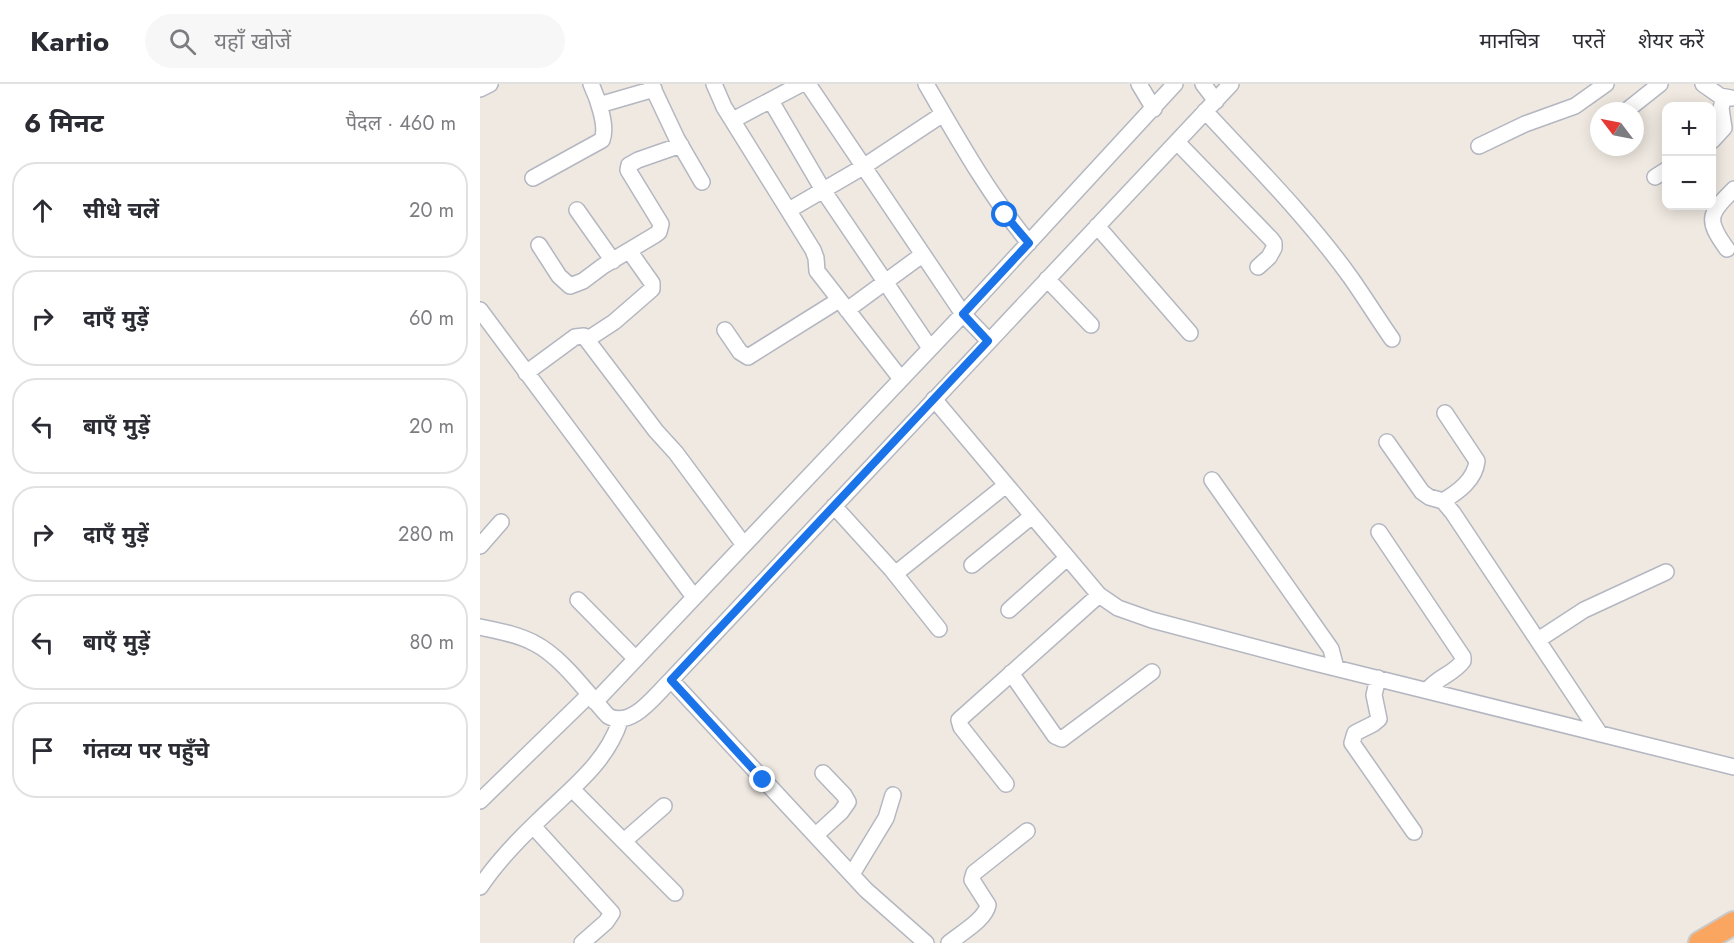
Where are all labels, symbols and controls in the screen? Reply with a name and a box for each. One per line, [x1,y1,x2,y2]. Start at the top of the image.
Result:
search box [145,14,565,68]
text: Kartio [30,21,109,62]
icon: search [166,25,199,58]
text: यहाँ खोजें [214,25,291,57]
text: मानचित्र [1479,26,1539,56]
text: परतें [1572,26,1605,56]
text: शेयर करें [1638,26,1704,56]
north arrow [1590,102,1644,156]
map controls [1662,102,1716,210]
button: + [1662,102,1716,156]
text: 6 मिनट [24,104,104,142]
text: पैदल · 460 m [346,109,456,138]
button: − [1662,156,1716,210]
icon: ahead [26,194,59,227]
text: सीधे चलें [83,194,159,226]
text: 20 m [409,196,454,225]
route start [991,201,1017,227]
icon: right [26,302,59,335]
text: दाएँ मुड़ें [83,302,149,334]
text: 60 m [409,304,454,333]
icon: left [26,410,59,443]
text: बाएँ मुड़ें [83,410,150,442]
text: 20 m [409,412,454,441]
icon: right [26,518,59,551]
text: दाएँ मुड़ें [83,518,149,550]
text: 280 m [398,520,454,549]
icon: left [26,626,59,659]
text: बाएँ मुड़ें [83,626,150,658]
text: 80 m [409,628,454,657]
icon: arrive [26,734,59,767]
text: गंतव्य पर पहुँचे [83,734,209,766]
route end [749,766,775,792]

